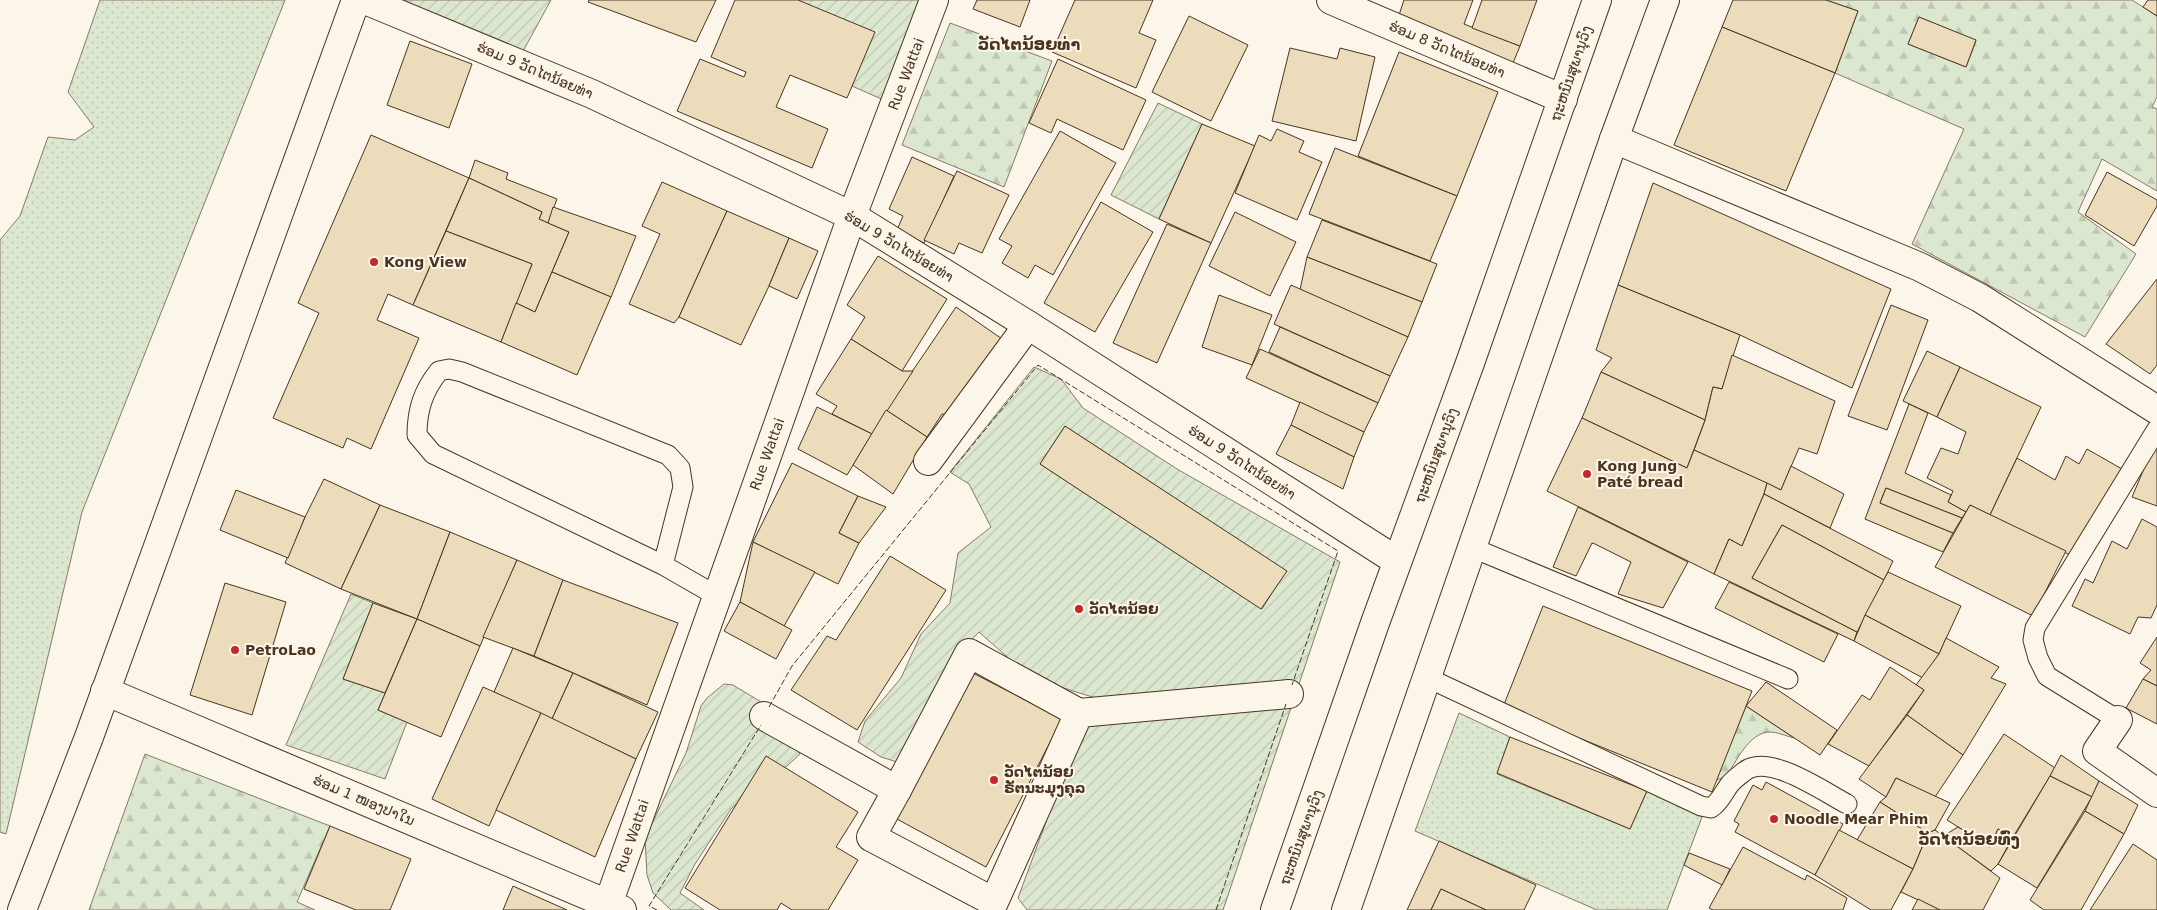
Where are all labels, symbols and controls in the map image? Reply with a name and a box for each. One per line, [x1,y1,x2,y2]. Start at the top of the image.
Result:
street label: ຮ່ອມ 8 ວັດໄຕນ້ອຍທ່າ [1387,17,1507,81]
street label: ຖະຫນົນສຸພານຸວົງ [1547,23,1597,123]
district label: ວັດໄຕນ້ອຍທ່າ [978,35,1080,54]
street label: Rue Wattai [885,36,927,112]
street label: ຮ່ອມ 9 ວັດໄຕນ້ອຍທ່າ [475,38,595,102]
street label: ຮ່ອມ 9 ວັດໄຕນ້ອຍທ່າ [841,207,957,285]
place label: Kong View [384,254,467,270]
marker: Kong View [368,256,380,268]
street label: ຖະຫນົນສຸພານຸວົງ [1411,405,1462,505]
street label: Rue Wattai [746,416,788,492]
street label: ຮ່ອມ 9 ວັດໄຕນ້ອຍທ່າ [1185,421,1299,503]
place label: Kong Jung Paté bread [1597,458,1683,490]
marker: Kong Jung Paté bread [1581,468,1593,480]
place label: ວັດໄຕນ້ອຍ [1089,600,1159,617]
marker: ວັດໄຕນ້ອຍ [1073,603,1085,615]
place label: PetroLao [245,642,316,658]
marker: PetroLao [229,644,241,656]
place label: ວັດໄຕນ້ອຍ ຣັຕນະມຸງຄຸລ [1004,763,1085,799]
street label: ຮ່ອມ 1 ໜອງປາໃນ [311,771,417,829]
marker: ວັດໄຕນ້ອຍ ຣັຕນະມຸງຄຸລ [988,774,1000,786]
street label: ຖະຫນົນສຸພານຸວົງ [1276,787,1327,887]
street label: Rue Wattai [612,797,652,875]
place label: Noodle Mear Phim [1784,811,1928,827]
marker: Noodle Mear Phim [1768,813,1780,825]
district label: ວັດໄຕນ້ອຍທົ່ງ [1918,830,2020,849]

